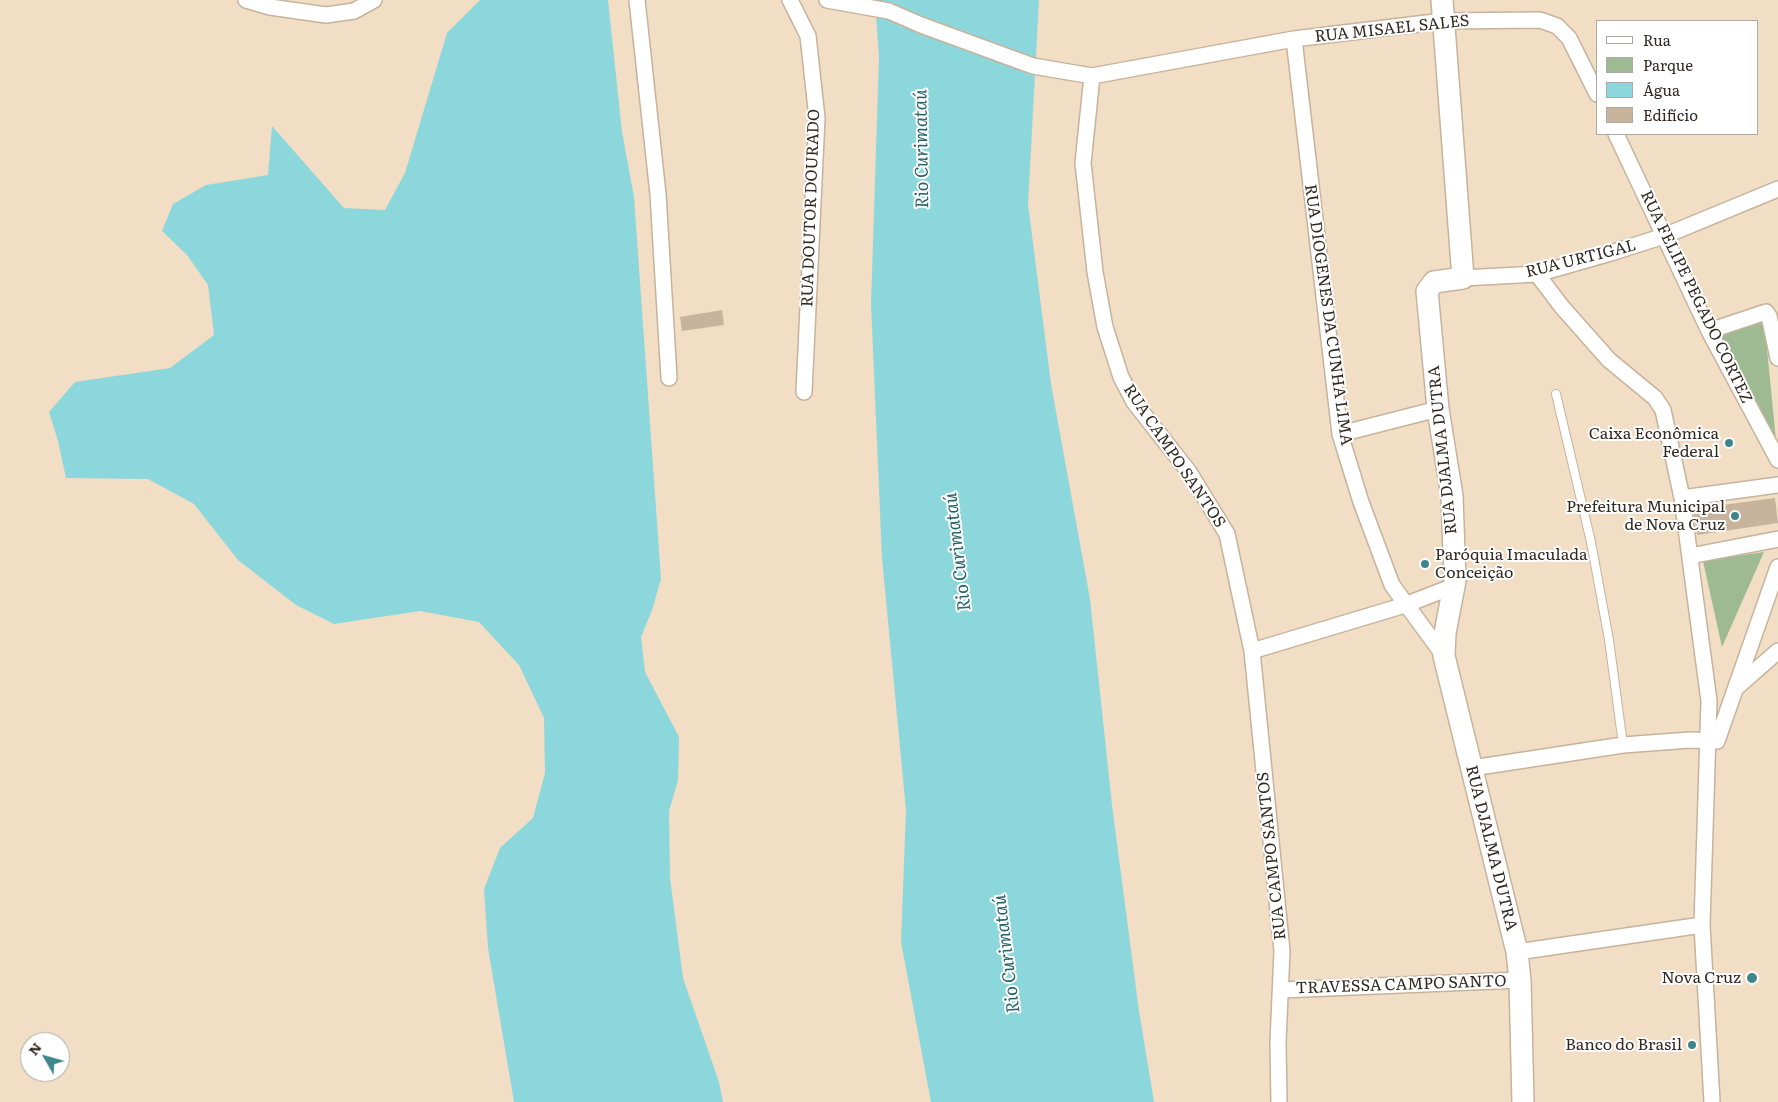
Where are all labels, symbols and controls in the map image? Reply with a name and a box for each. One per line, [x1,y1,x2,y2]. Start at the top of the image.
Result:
street label: RUA MISAEL SALES [1314,11,1470,47]
legend [1596,20,1758,135]
text: Rua [1643,28,1671,51]
text: Parque [1643,53,1693,76]
text: Água [1643,78,1680,101]
water label: Rio Curimataú [910,89,934,209]
text: Edifício [1643,103,1698,126]
street label: RUA DOUTOR DOURADO [798,109,824,307]
street label: RUA DIOGENES DA CUNHA LIMA [1300,183,1356,447]
street label: RUA FELIPE PEGADO CORTEZ [1636,187,1756,407]
street label: RUA URTIGAL [1524,236,1638,282]
street label: RUA DJALMA DUTRA [1425,364,1461,536]
street label: RUA CAMPO SANTOS [1119,381,1229,531]
place label: Caixa Econômica Federal [1589,424,1719,462]
marker: Caixa Econômica Federal [1723,437,1735,449]
water label: Rio Curimataú [940,492,976,612]
place label: Prefeitura Municipal de Nova Cruz [1566,497,1725,535]
marker: Prefeitura Municipal de Nova Cruz [1729,510,1741,522]
place label: Paróquia Imaculada Conceição [1435,545,1588,583]
marker: Paróquia Imaculada Conceição [1419,558,1431,570]
street label: RUA DJALMA DUTRA [1461,763,1521,933]
street label: RUA CAMPO SANTOS [1254,771,1290,941]
water label: Rio Curimataú [989,894,1025,1014]
place label: Nova Cruz [1662,968,1741,988]
marker: Nova Cruz [1745,971,1759,985]
street label: TRAVESSA CAMPO SANTO [1295,972,1507,998]
north arrow [20,1032,70,1082]
place label: Banco do Brasil [1565,1035,1682,1055]
text: N [22,1038,45,1059]
marker: Banco do Brasil [1686,1039,1698,1051]

